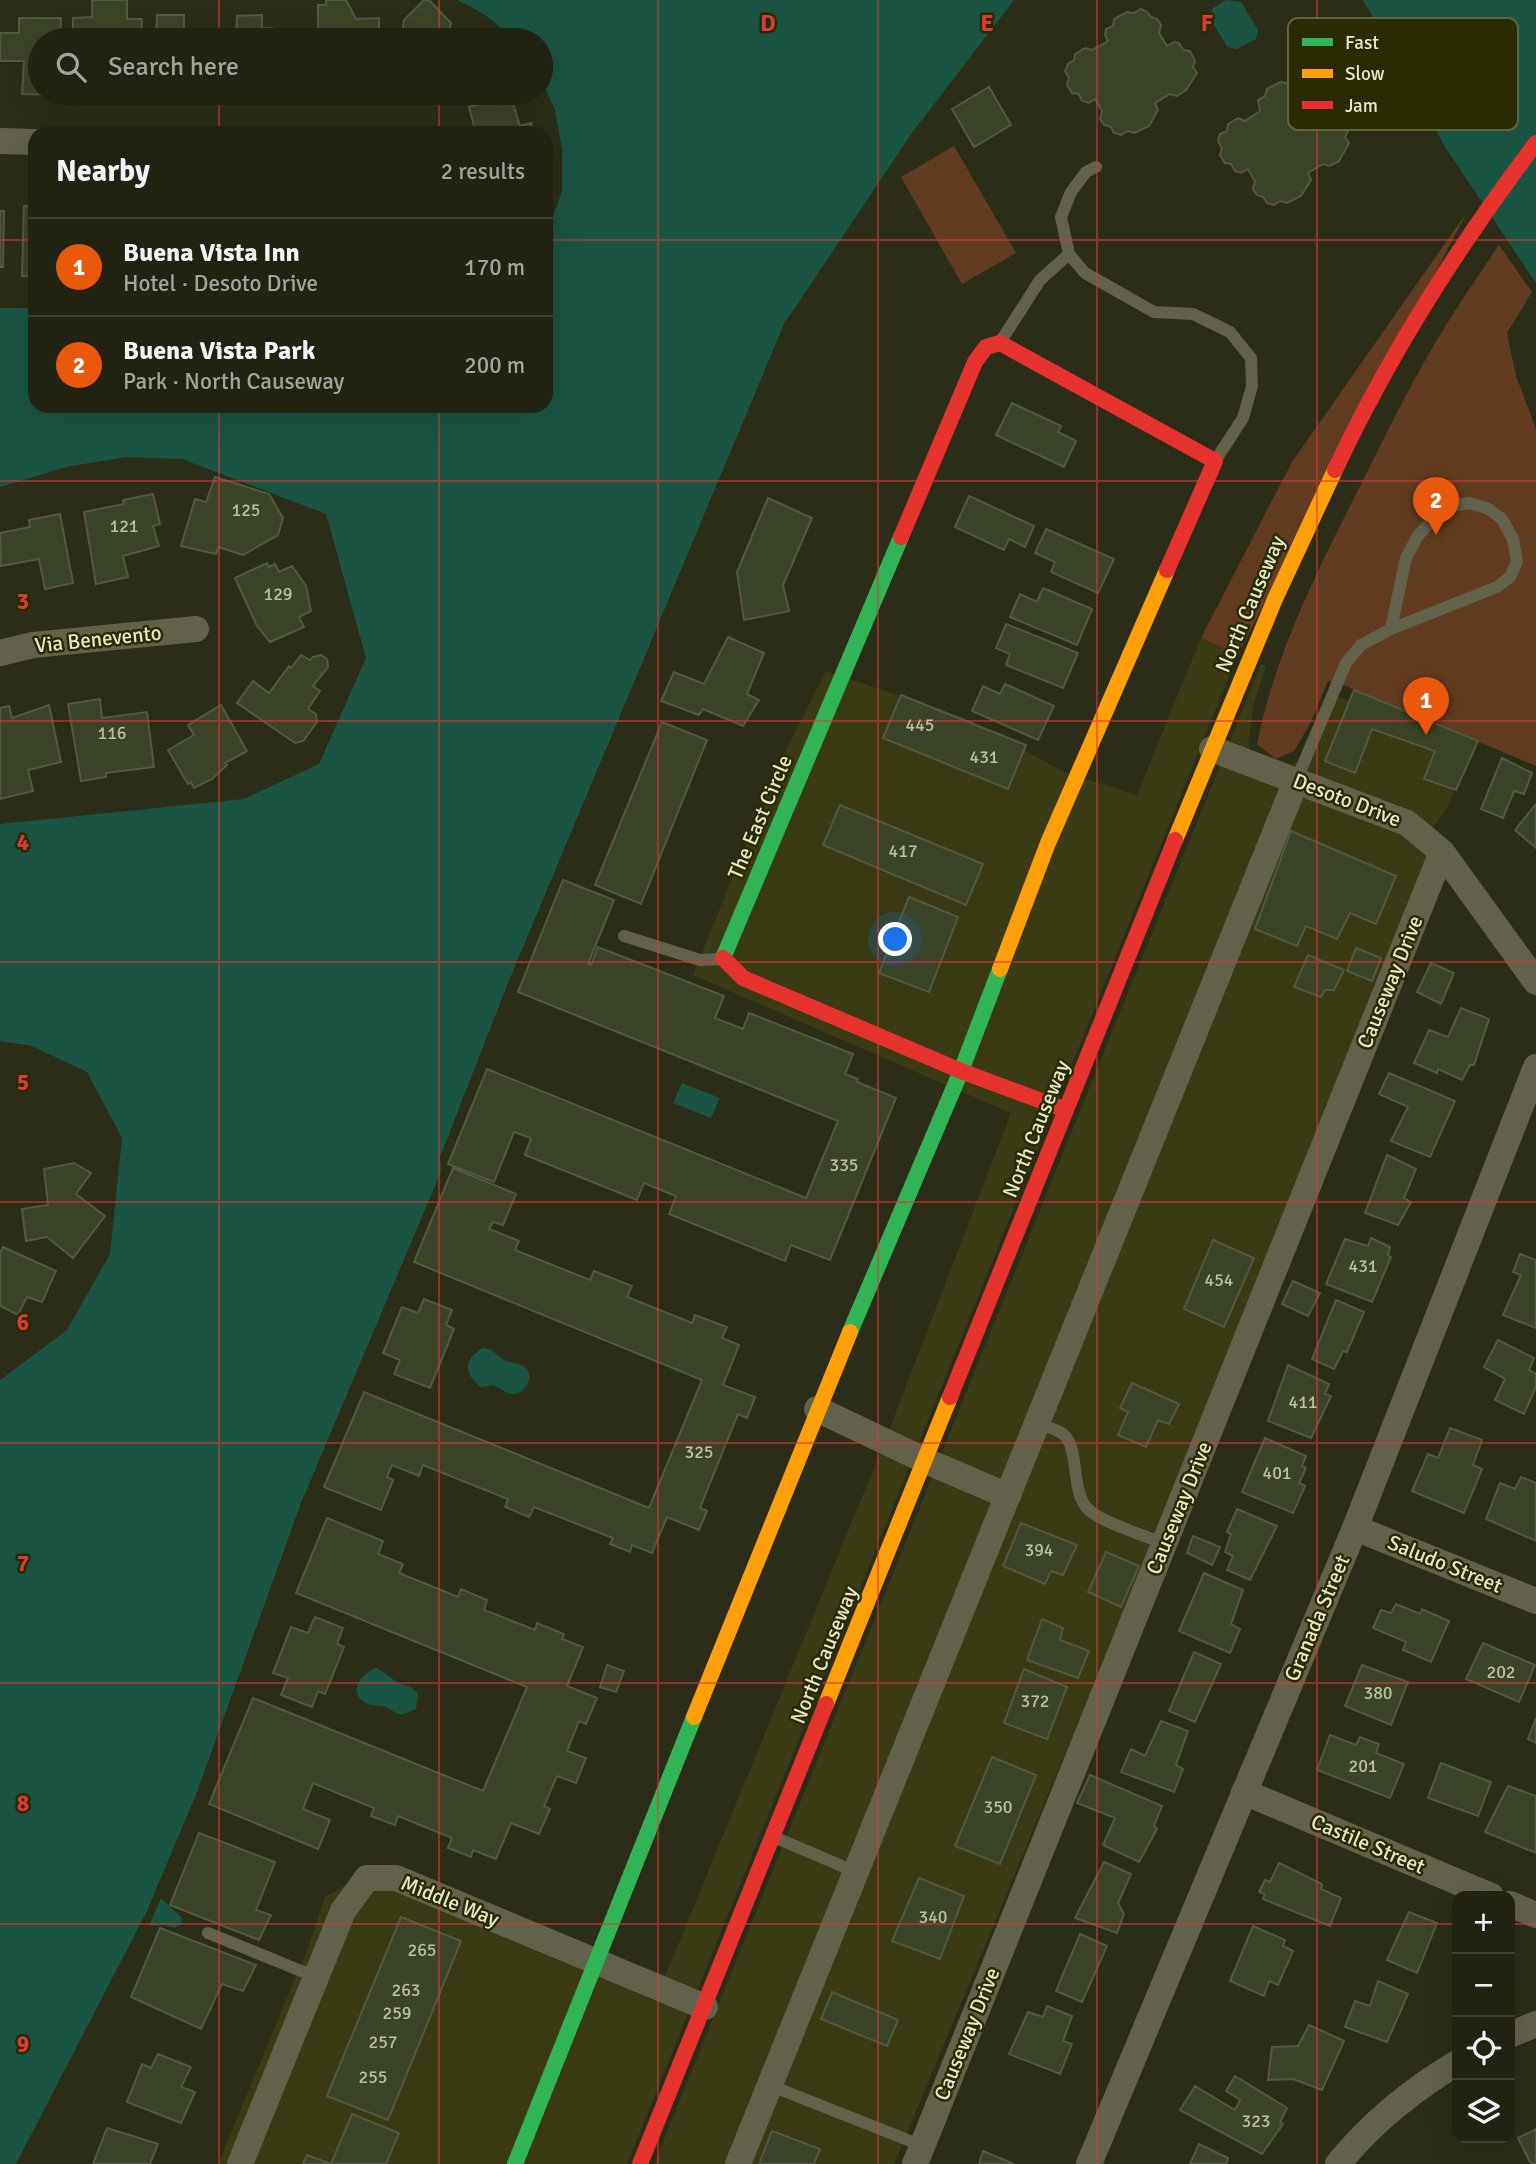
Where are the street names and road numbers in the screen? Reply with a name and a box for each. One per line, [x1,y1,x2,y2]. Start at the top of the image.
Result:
street label: North Causeway [1210,532,1291,676]
street label: Via Benevento [33,619,163,659]
street label: The East Circle [722,751,798,883]
street label: Desoto Drive [1289,767,1405,833]
street label: Causeway Drive [1352,912,1428,1052]
street label: North Causeway [997,1056,1075,1202]
street label: Causeway Drive [1141,1438,1217,1578]
street label: Saludo Street [1384,1529,1506,1599]
street label: Granada Street [1279,1551,1355,1685]
street label: North Causeway [785,1582,863,1728]
street label: Castile Street [1307,1808,1429,1880]
street label: Middle Way [397,1870,503,1932]
street label: Causeway Drive [929,1964,1005,2104]

